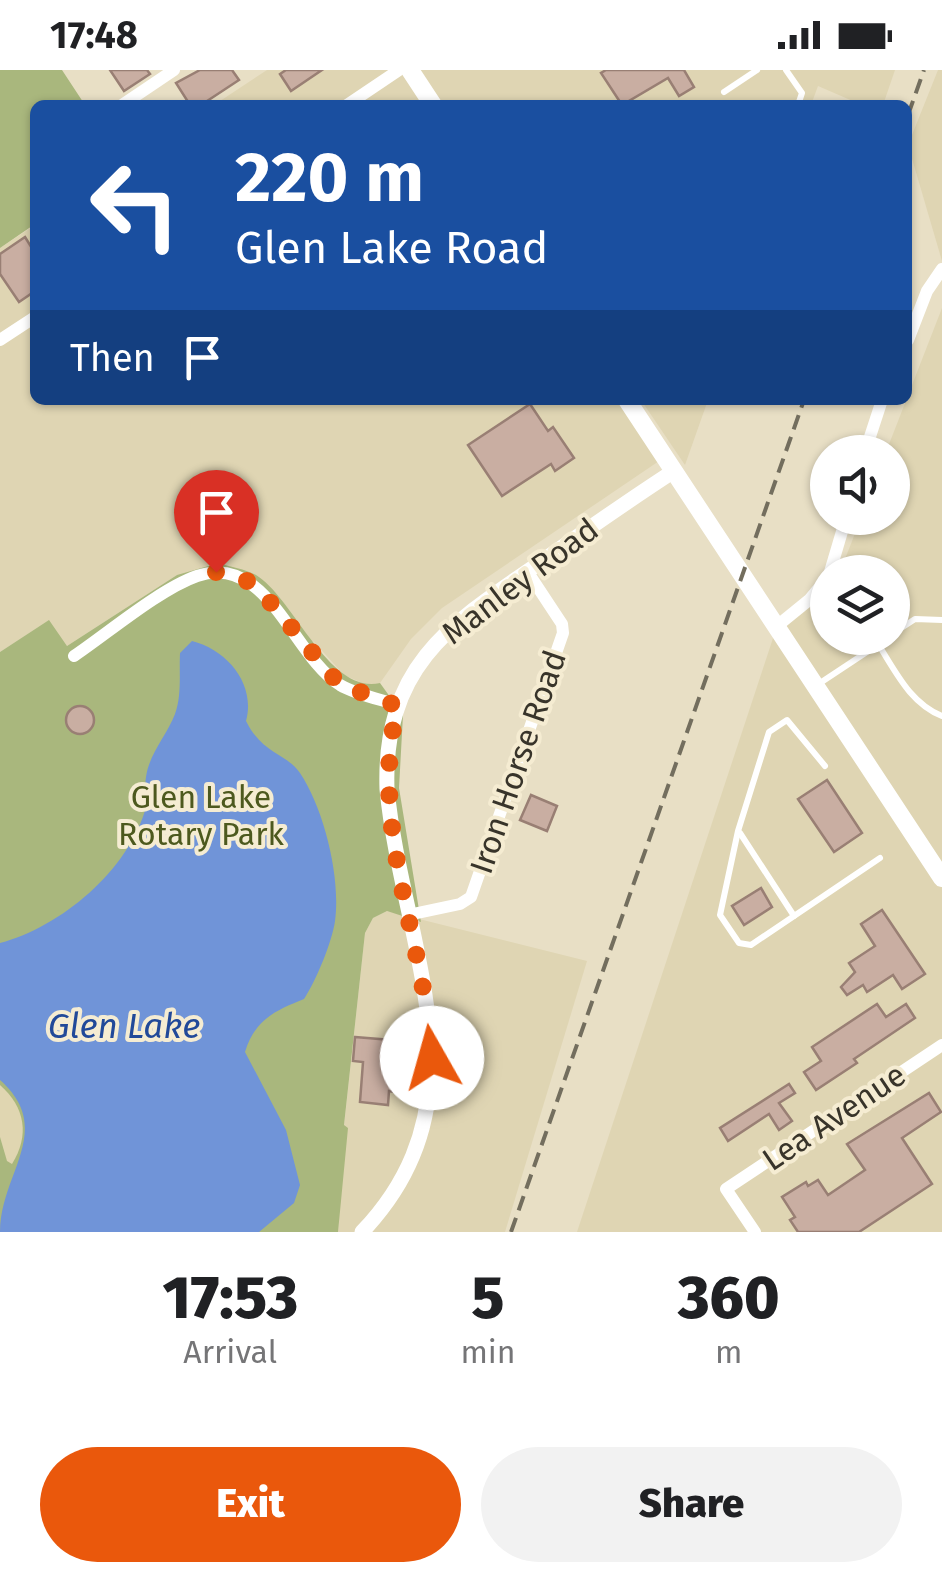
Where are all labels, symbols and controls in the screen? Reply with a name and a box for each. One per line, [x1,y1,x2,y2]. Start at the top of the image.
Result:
text: 17:48 [50,12,138,58]
text: 220 m [235,136,424,220]
icon: left [70,140,200,270]
text: Glen Lake Road [235,221,548,275]
icon: arrive [175,330,230,385]
text: Then [70,335,155,381]
map controls [810,435,910,655]
button: sound [810,435,910,535]
pin [174,470,259,573]
icon: arrive [189,485,244,540]
street label: Manley Road [434,510,606,652]
button: layers [810,555,910,655]
street label: Iron Horse Road [462,645,574,879]
park label: Glen Lake Rotary Park [118,778,285,853]
water label: Glen Lake [48,1005,200,1047]
position arrow [380,1006,484,1110]
street label: Lea Avenue [755,1055,913,1179]
text: 17:53 [162,1262,298,1334]
text: 5 [472,1262,504,1334]
text: 360 [678,1262,780,1334]
text: Arrival [183,1333,277,1371]
text: min [460,1333,516,1371]
text: m [715,1333,743,1371]
button: Exit [40,1447,461,1562]
button: Share [481,1447,902,1562]

